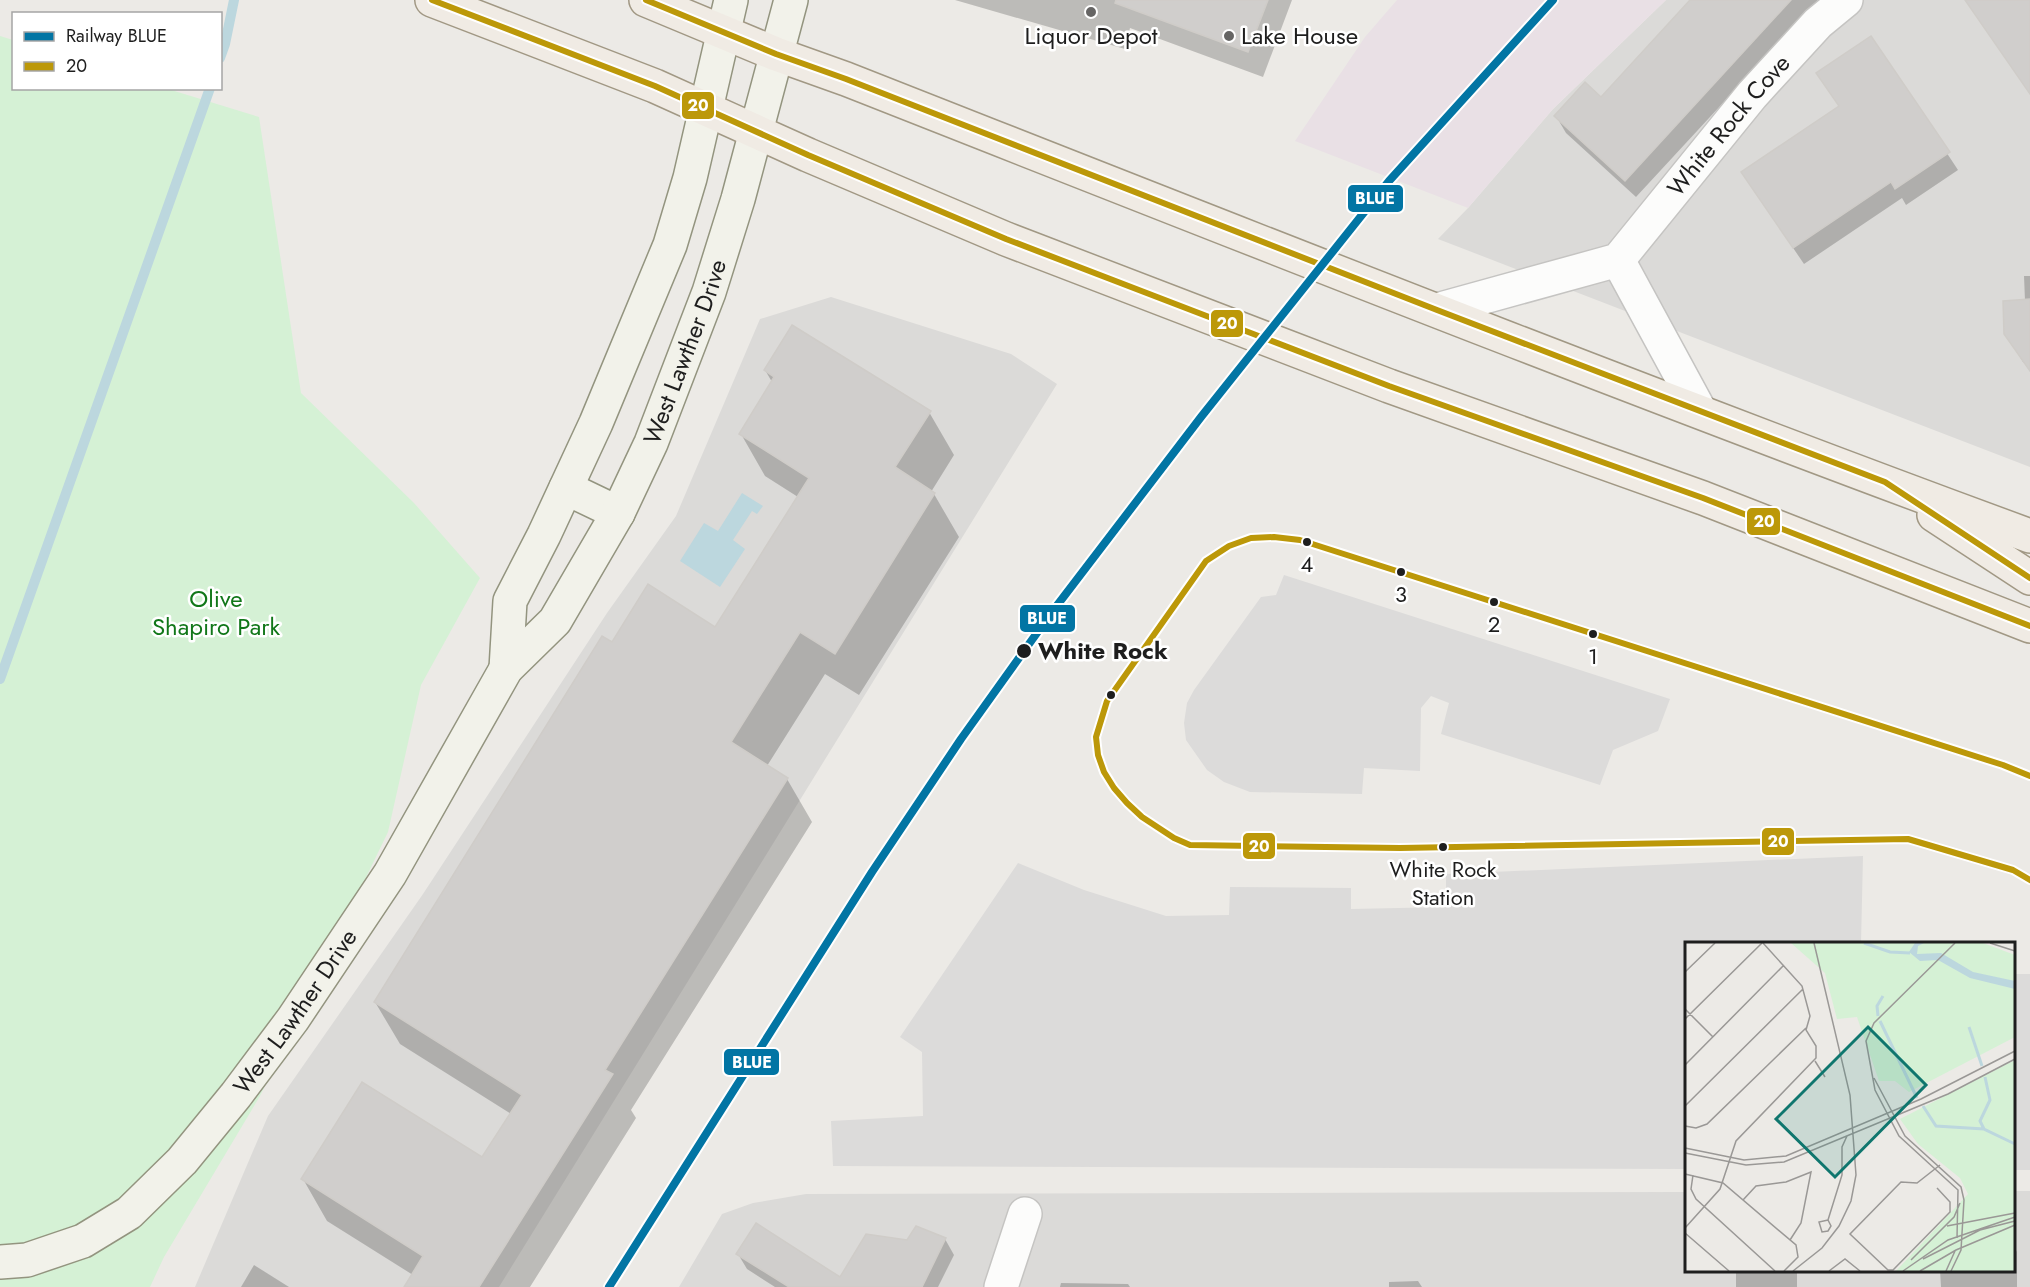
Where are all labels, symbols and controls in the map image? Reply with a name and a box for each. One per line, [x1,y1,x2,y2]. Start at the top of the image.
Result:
marker: Liquor Depot [1084,5,1098,19]
legend [12,12,222,90]
place label: Liquor Depot [1024,18,1158,53]
place label: Lake House [1241,18,1358,53]
text: Railway BLUE [66,23,167,49]
marker: Lake House [1222,29,1236,43]
street label: White Rock Cove [1659,46,1798,204]
text: 20 [66,53,87,79]
line badge: 20 [681,91,715,120]
text: 20 [687,94,709,117]
line badge: BLUE [1347,184,1404,213]
text: BLUE [1355,187,1395,210]
street label: West Lawther Drive [634,255,735,449]
line badge: 20 [1210,309,1244,338]
text: 20 [1216,312,1238,335]
line badge: 20 [1746,507,1781,536]
text: 20 [1753,510,1775,533]
marker: 4 [1301,536,1313,548]
place label: 4 [1301,548,1314,580]
marker: 3 [1395,566,1407,578]
place label: 3 [1395,578,1407,610]
park label: Olive Shapiro Park [152,581,281,644]
marker: 2 [1488,596,1500,608]
line badge: BLUE [1019,604,1076,633]
text: BLUE [1027,607,1067,630]
place label: 2 [1488,608,1500,640]
marker: 1 [1587,628,1599,640]
place label: White Rock [1038,633,1168,668]
place label: 1 [1588,640,1598,672]
marker: White Rock [1015,642,1033,660]
unlabelled marker [1105,689,1117,701]
line badge: 20 [1761,827,1795,856]
text: 20 [1767,830,1789,853]
line badge: 20 [1242,832,1276,860]
text: 20 [1248,835,1270,858]
marker: White Rock Station [1437,841,1449,853]
place label: White Rock Station [1390,853,1497,913]
street label: West Lawther Drive [225,922,365,1101]
inset map [1685,942,2015,1272]
line badge: BLUE [723,1048,780,1076]
text: BLUE [732,1051,772,1074]

